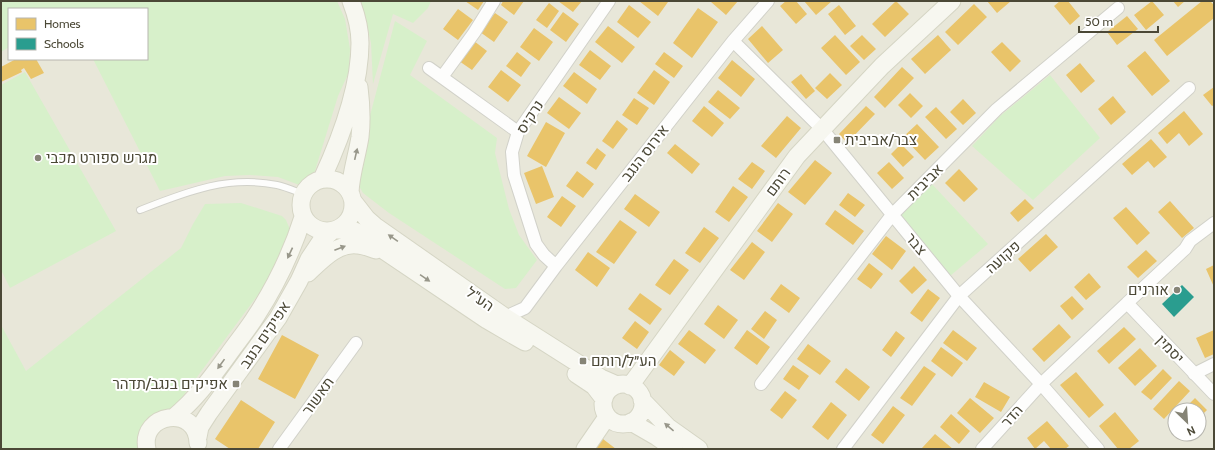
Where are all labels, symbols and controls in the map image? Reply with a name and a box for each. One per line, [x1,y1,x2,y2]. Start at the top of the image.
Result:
legend [8,8,148,60]
scale bar [1079,8,1158,34]
text: 50 m [1085,14,1113,29]
text: Homes [44,16,81,31]
text: Schools [44,36,84,51]
street label: נרקיס [513,97,547,137]
street label: אירוס הנגב [617,121,673,185]
place label: צבר/אביבית [845,131,917,149]
marker: צבר/אביבית [832,135,842,145]
one-way arrow [353,148,359,160]
place label: מגרש ספורט מכבי [46,149,157,167]
marker: מגרש ספורט מכבי [33,153,43,163]
street label: אביבית [903,160,947,204]
street label: רותם [762,164,794,200]
street label: צבר [902,229,930,259]
one-way arrow [388,234,398,242]
street label: פקועה [982,237,1024,277]
one-way arrow [335,245,347,251]
one-way arrow [287,248,293,259]
one-way arrow [420,274,430,282]
place label: אורנים [1128,281,1169,299]
street label: הע"ל [463,283,497,315]
marker: אורנים [1172,285,1182,295]
street label: אפיקים בנגב [236,298,294,372]
street label: יסמין [1152,331,1188,367]
place label: הע״ל/רותם [591,352,657,370]
marker: הע״ל/רותם [578,356,588,366]
one-way arrow [217,358,226,369]
street label: תאשור [298,373,338,419]
place label: אפיקים בנגב/תדהר [112,375,228,393]
marker: אפיקים בנגב/תדהר [231,379,241,389]
street label: הדר [997,401,1027,431]
north arrow [1167,402,1207,442]
one-way arrow [664,422,674,431]
text: N [1185,423,1198,439]

